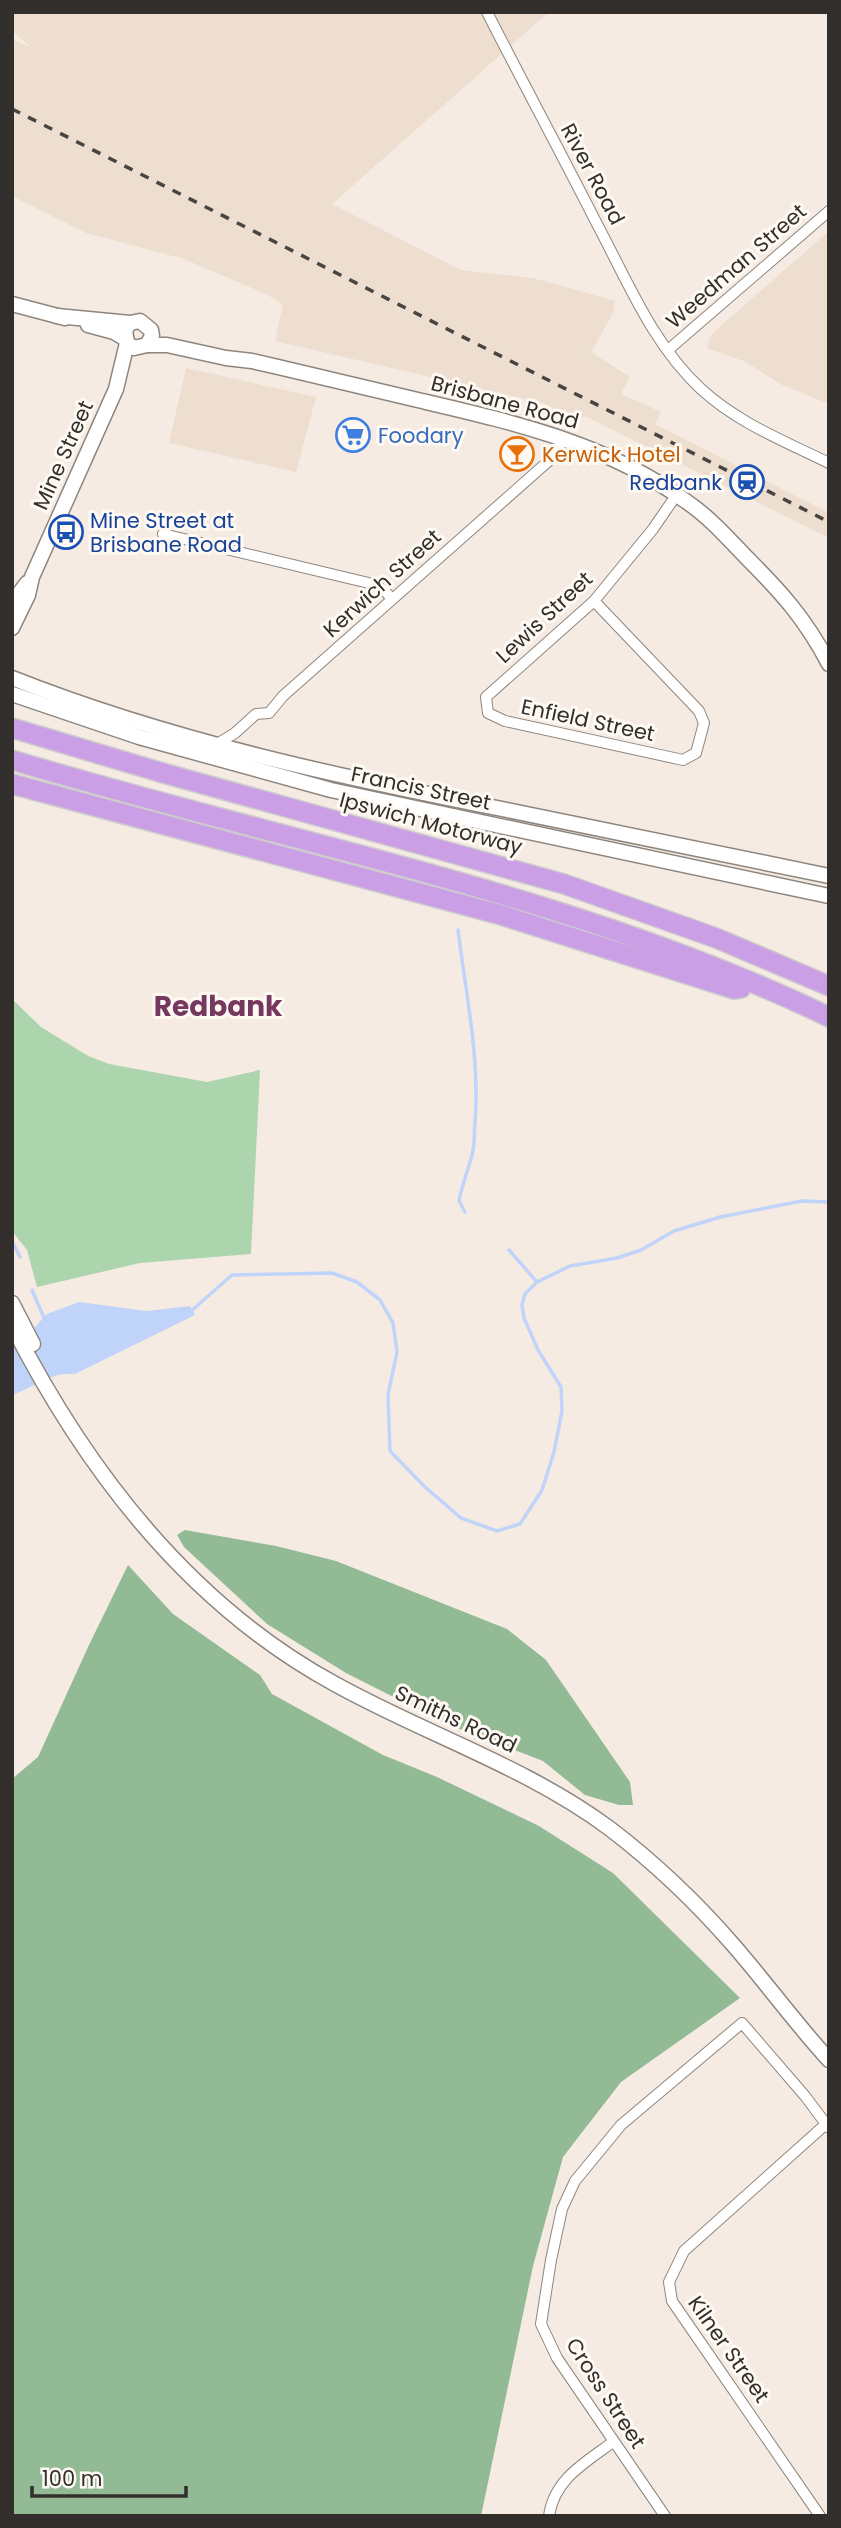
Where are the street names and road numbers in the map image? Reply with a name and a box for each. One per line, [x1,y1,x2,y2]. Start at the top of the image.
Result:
street label: River Road [554,118,632,230]
street label: Weedman Street [660,197,812,335]
street label: Brisbane Road [428,368,582,436]
street label: Mine Street [26,396,100,514]
street label: Kerwich Street [317,522,447,644]
street label: Lewis Street [489,565,599,669]
street label: Enfield Street [519,692,657,748]
street label: Francis Street [349,759,493,817]
street label: Ipswich Motorway [336,785,526,861]
street label: Smiths Road [390,1678,522,1760]
street label: Kilner Street [681,2290,777,2408]
street label: Cross Street [559,2332,653,2454]

